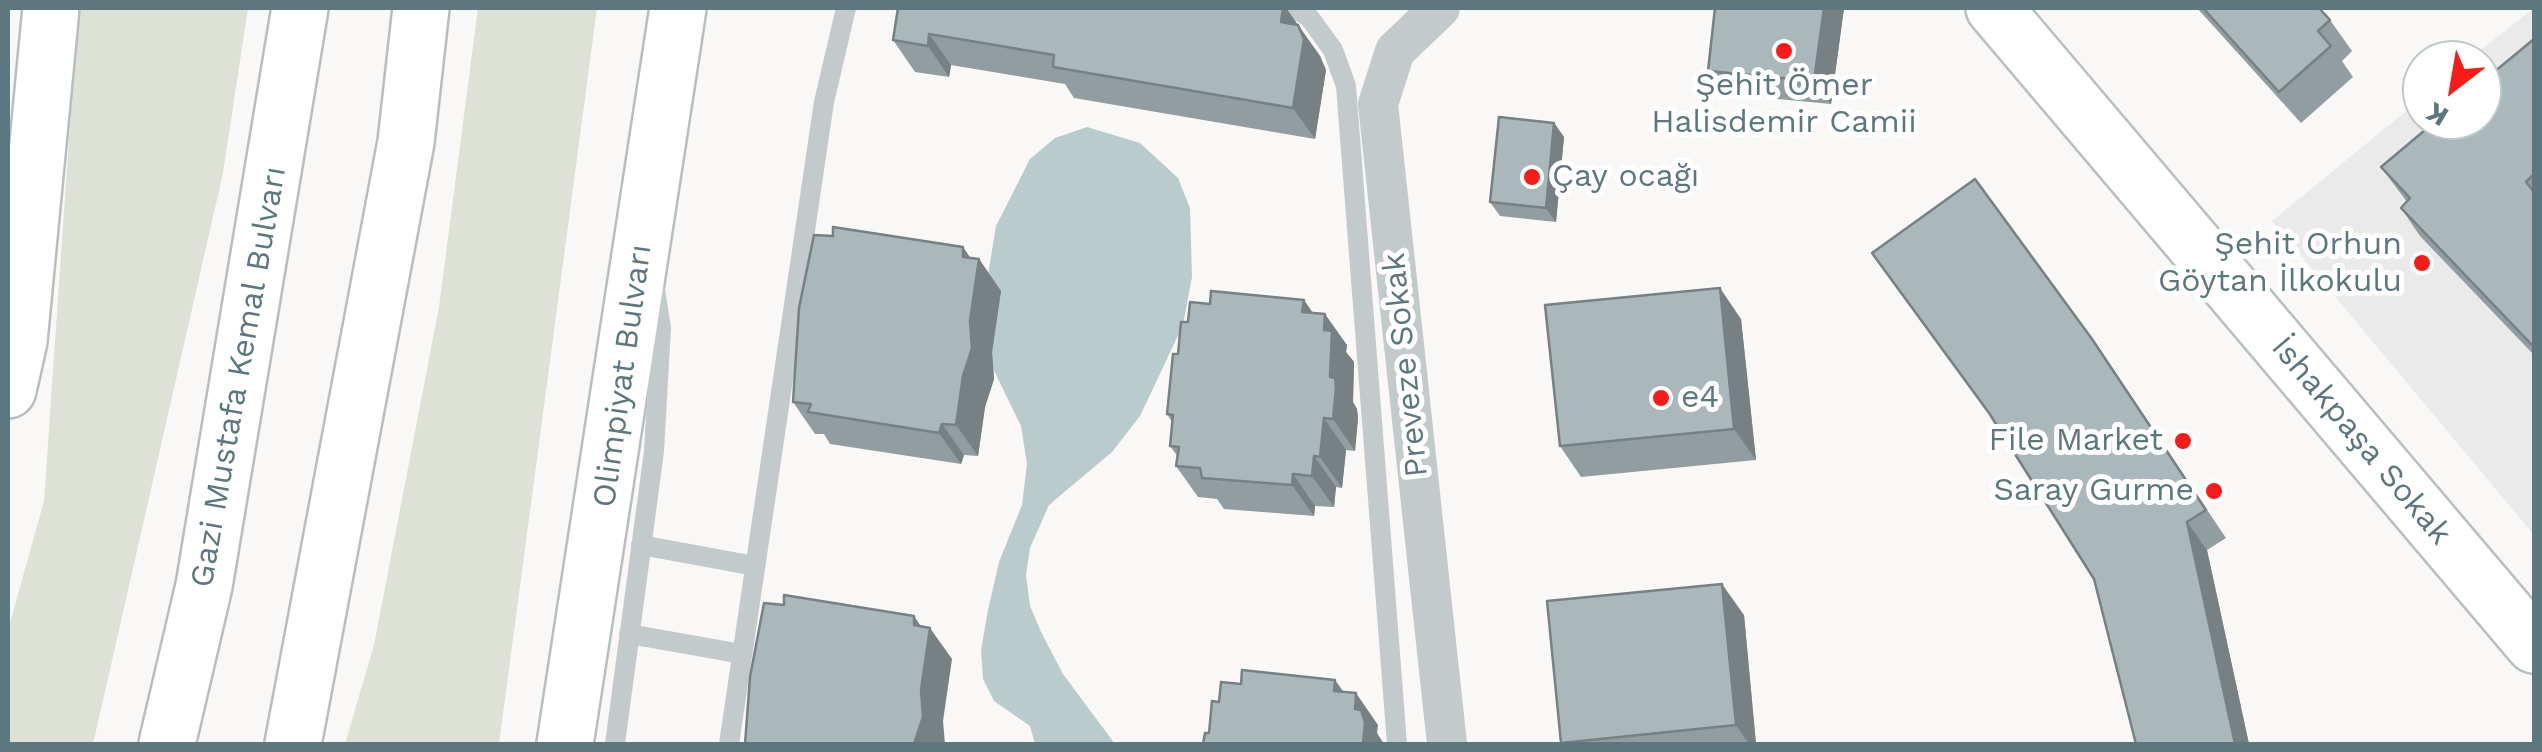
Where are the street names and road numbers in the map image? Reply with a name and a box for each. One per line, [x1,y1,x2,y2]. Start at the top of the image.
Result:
street label: Gazi Mustafa Kemal Bulvarı [183,164,295,590]
street label: Olimpiyat Bulvarı [586,242,660,510]
street label: Preveze Sokak [1375,251,1437,479]
street label: İshakpaşa Sokak [2263,329,2459,553]

